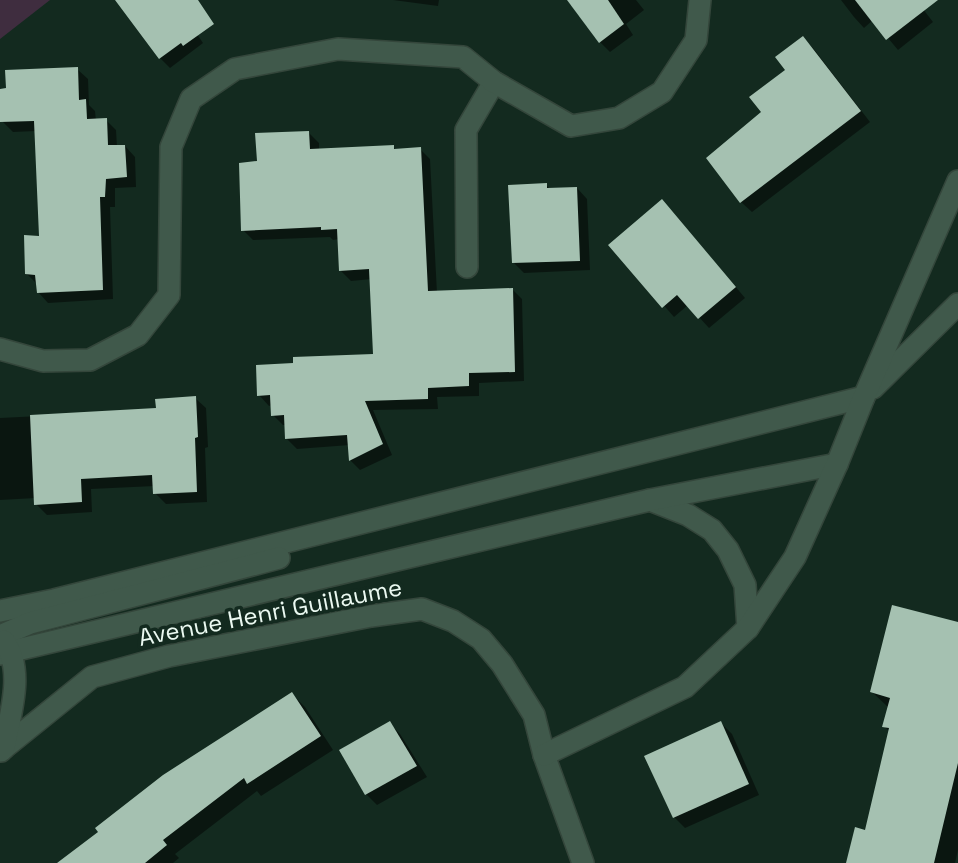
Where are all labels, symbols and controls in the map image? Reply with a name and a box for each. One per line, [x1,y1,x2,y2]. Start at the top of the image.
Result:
street label: Avenue Henri Guillaume [136,571,404,653]

